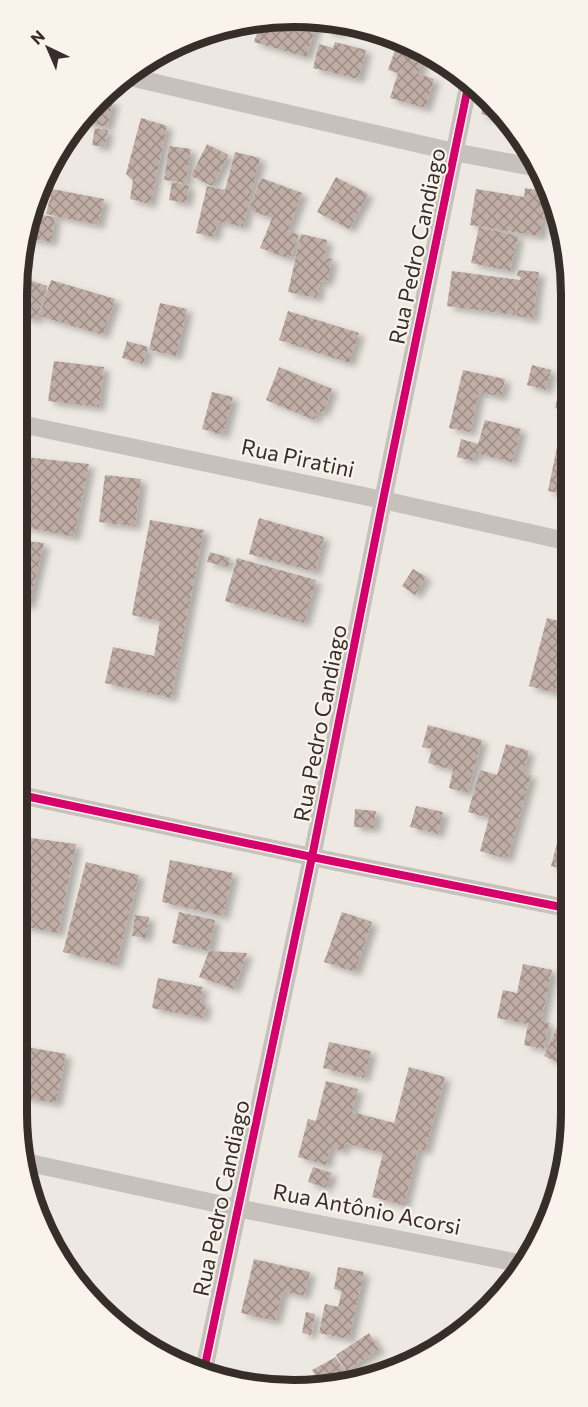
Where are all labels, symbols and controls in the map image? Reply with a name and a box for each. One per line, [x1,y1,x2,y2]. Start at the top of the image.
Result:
north arrow [18,18,78,78]
text: N [26,26,48,48]
street label: Rua Pedro Candiago [383,145,451,347]
street label: Rua Piratini [239,432,357,483]
street label: Rua Pedro Candiago [287,622,352,824]
street label: Rua Pedro Candiago [187,1097,255,1299]
street label: Rua Antônio Acorsi [271,1177,463,1240]

